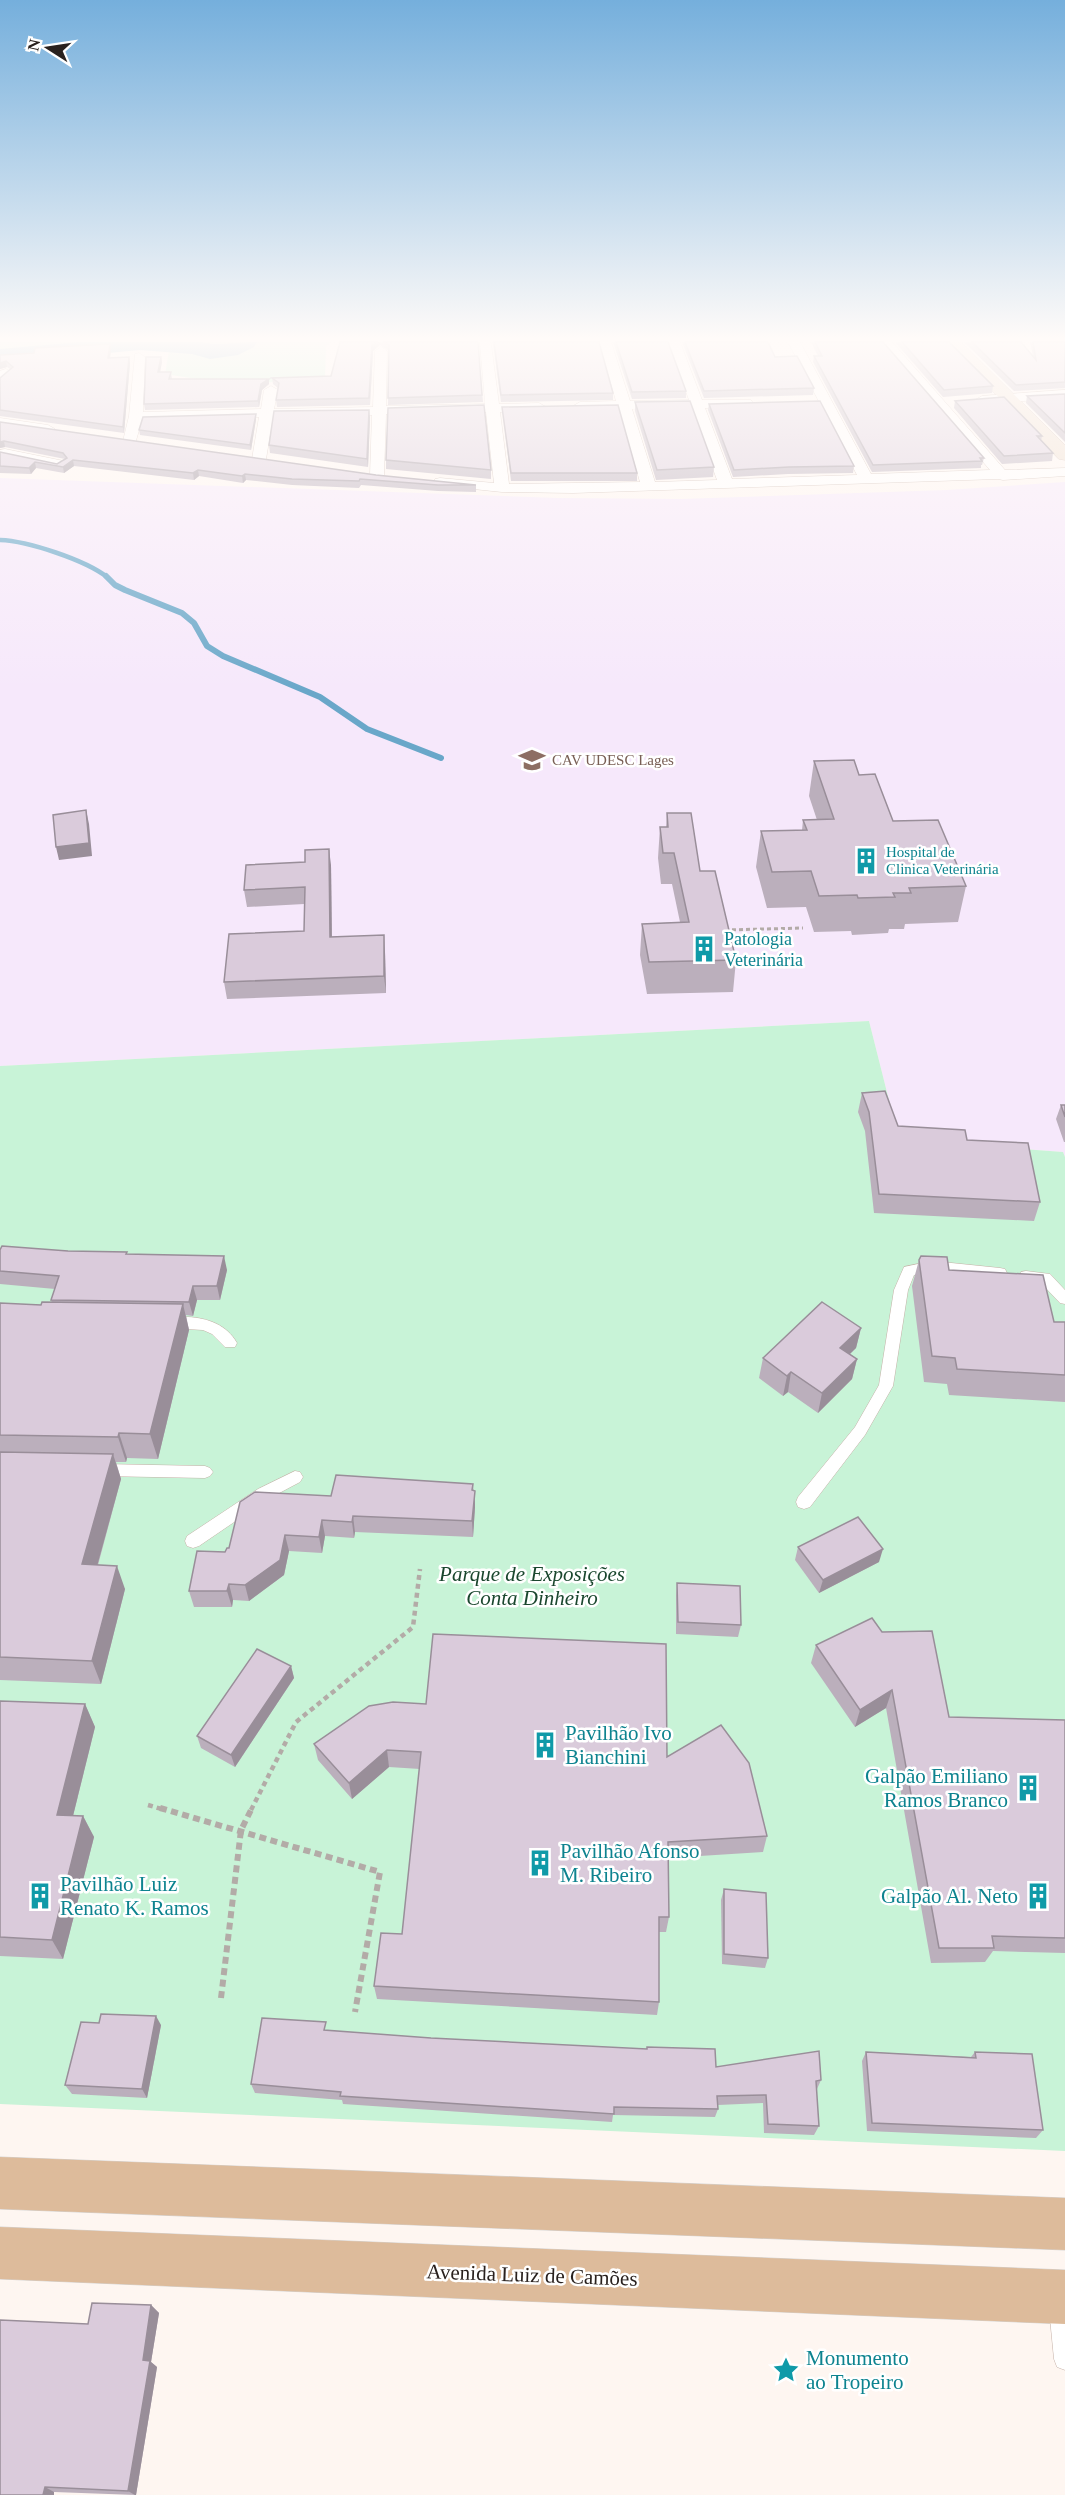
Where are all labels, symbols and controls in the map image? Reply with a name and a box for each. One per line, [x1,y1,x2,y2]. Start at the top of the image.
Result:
north arrow [18,18,78,78]
text: N [24,37,43,52]
school or university icon: CAV UDESC Lages [517,745,547,775]
place label: CAV UDESC Lages [552,752,674,768]
place label: Hospital de Clinica Veterinária [886,844,999,877]
building icon: Hospital de Clinica Veterinária [851,846,881,876]
place label: Patologia Veterinária [724,929,803,970]
building icon: Patologia Veterinária [689,934,719,964]
park label: Parque de Exposições Conta Dinheiro [438,1562,625,1610]
place label: Pavilhão Ivo Bianchini [565,1721,672,1769]
building icon: Pavilhão Ivo Bianchini [530,1730,560,1760]
place label: Galpão Emiliano Ramos Branco [865,1764,1008,1812]
building icon: Galpão Emiliano Ramos Branco [1013,1773,1043,1803]
place label: Pavilhão Afonso M. Ribeiro [560,1839,699,1887]
building icon: Pavilhão Afonso M. Ribeiro [525,1848,555,1878]
place label: Pavilhão Luiz Renato K. Ramos [60,1872,209,1920]
building icon: Pavilhão Luiz Renato K. Ramos [25,1881,55,1911]
building icon: Galpão Al. Neto [1023,1881,1053,1911]
place label: Galpão Al. Neto [881,1884,1018,1908]
street label: Avenida Luiz de Camões [426,2259,638,2291]
place label: Monumento ao Tropeiro [806,2346,909,2394]
place icon: Monumento ao Tropeiro [771,2355,801,2385]

